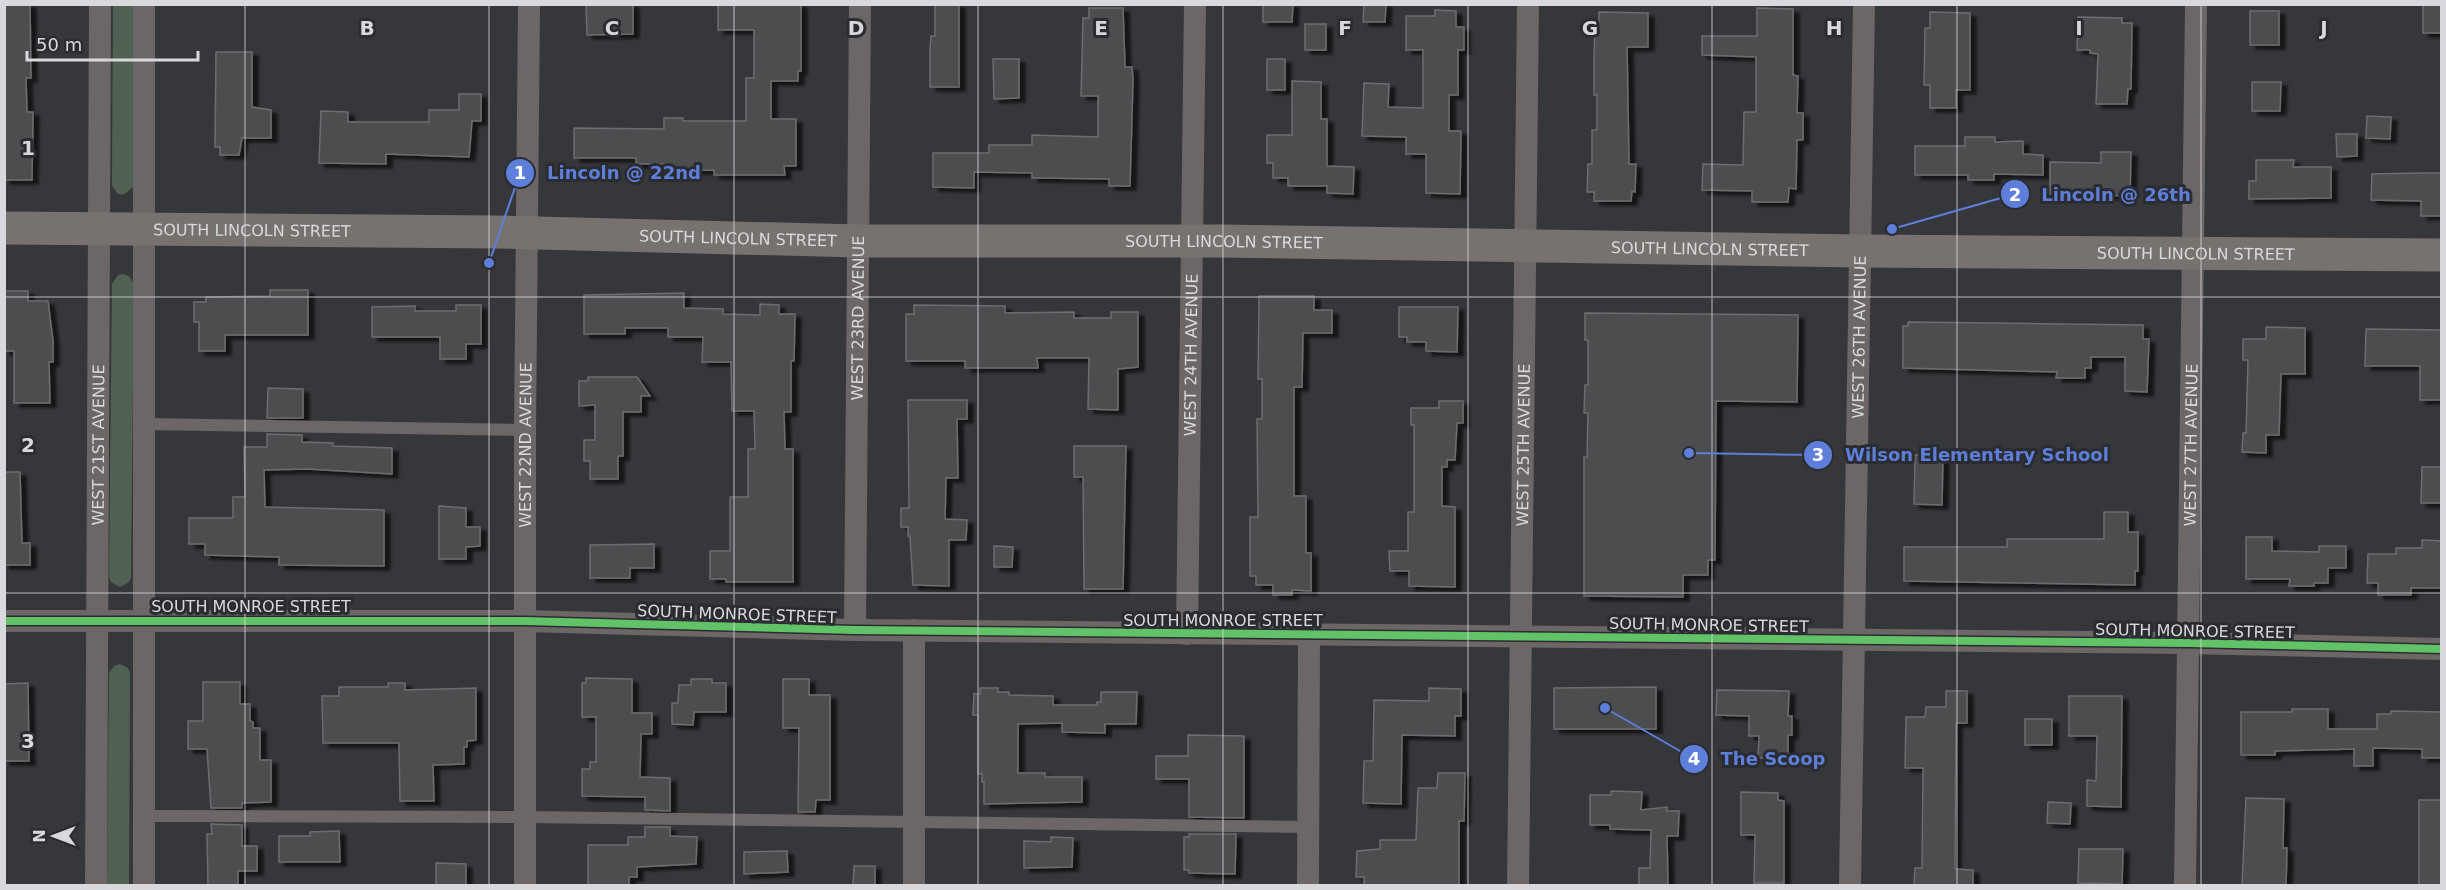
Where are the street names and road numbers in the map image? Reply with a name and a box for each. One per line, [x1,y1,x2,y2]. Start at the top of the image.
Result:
street label: SOUTH LINCOLN STREET [153,220,351,240]
street label: SOUTH LINCOLN STREET [639,226,837,250]
street label: SOUTH LINCOLN STREET [1125,232,1323,252]
street label: WEST 23RD AVENUE [847,236,868,400]
street label: SOUTH LINCOLN STREET [1611,238,1809,260]
street label: SOUTH LINCOLN STREET [2097,243,2295,263]
street label: WEST 26TH AVENUE [1848,255,1870,419]
street label: WEST 24TH AVENUE [1180,273,1201,437]
street label: WEST 22ND AVENUE [515,362,535,528]
street label: WEST 25TH AVENUE [1513,363,1533,527]
street label: WEST 27TH AVENUE [2180,363,2201,527]
street label: WEST 21ST AVENUE [88,364,108,526]
street label: SOUTH MONROE STREET [151,597,351,616]
street label: SOUTH MONROE STREET [637,601,837,627]
street label: SOUTH MONROE STREET [1123,611,1323,630]
street label: SOUTH MONROE STREET [1609,614,1809,636]
street label: SOUTH MONROE STREET [2095,620,2295,642]

